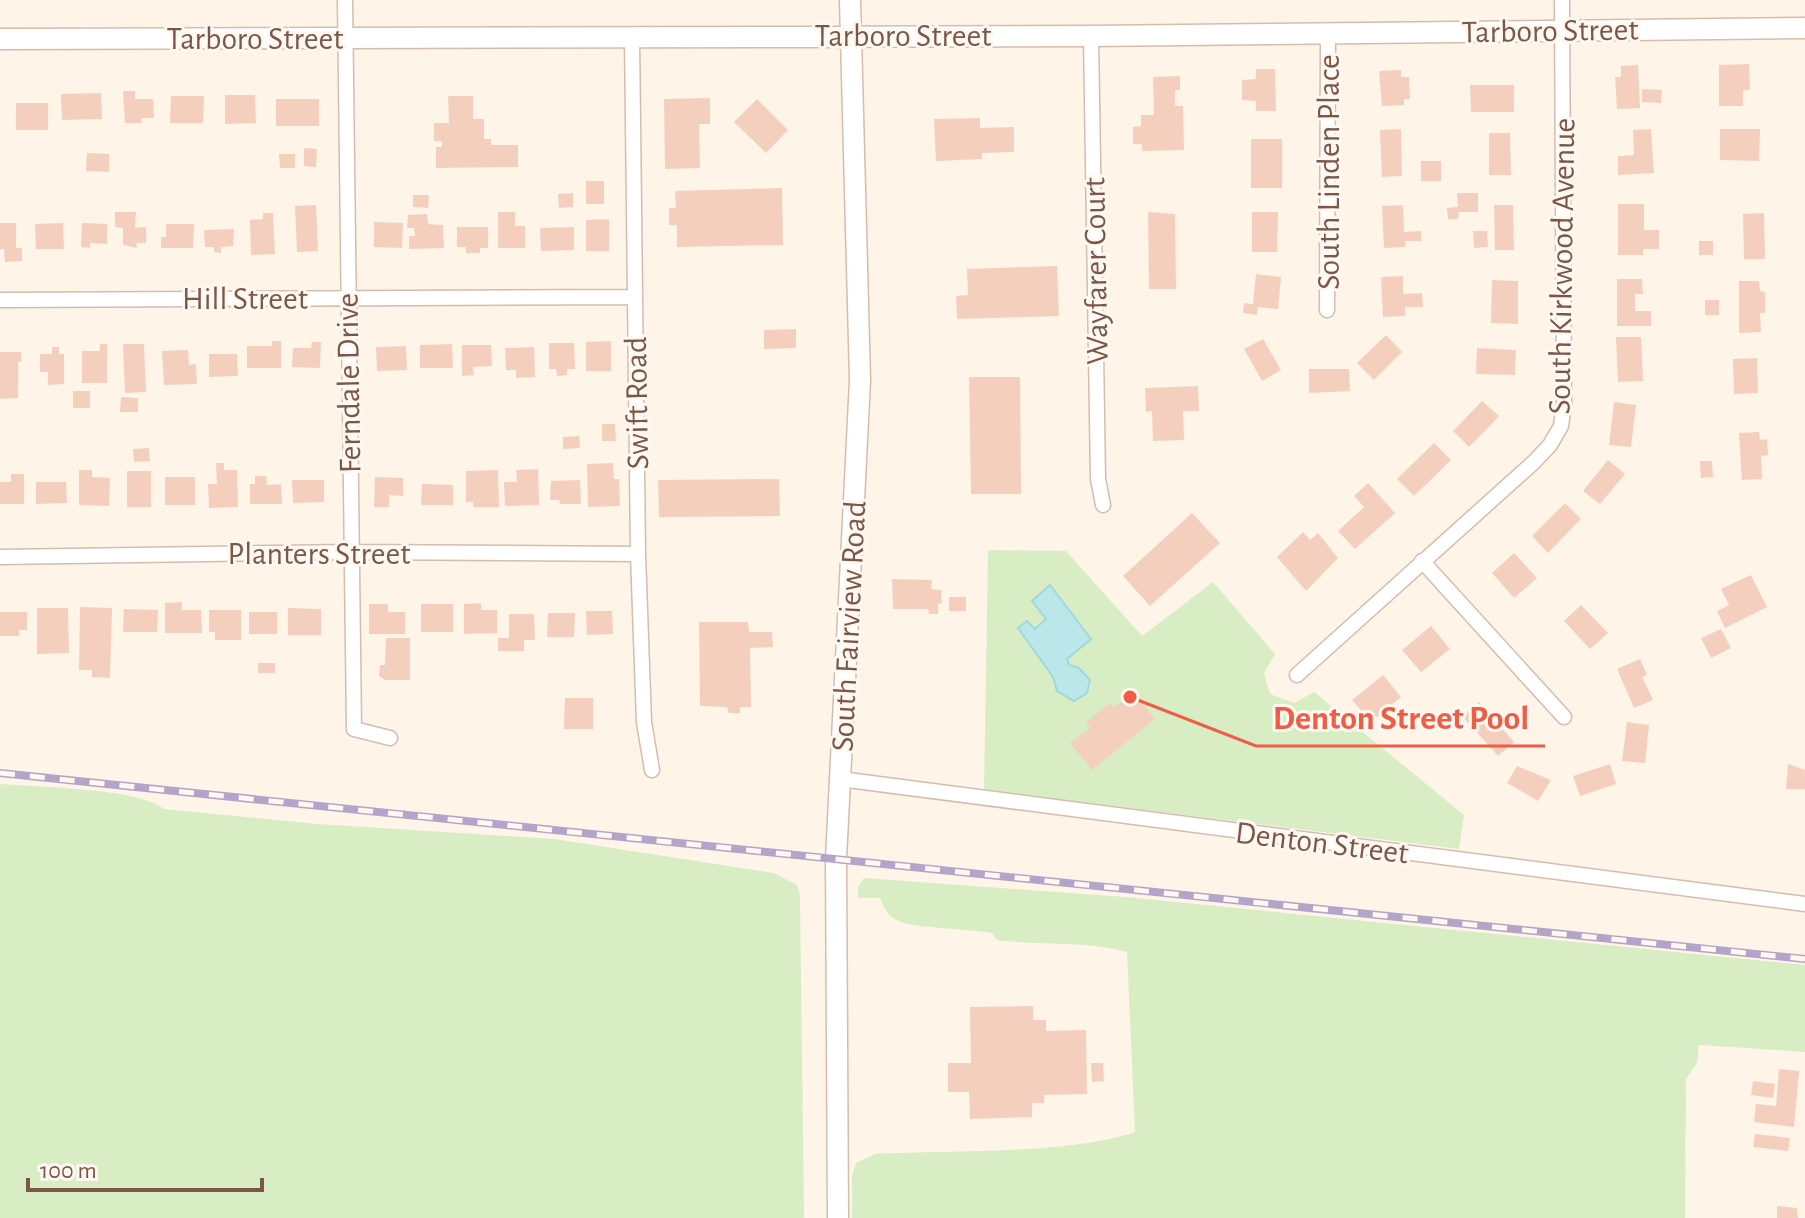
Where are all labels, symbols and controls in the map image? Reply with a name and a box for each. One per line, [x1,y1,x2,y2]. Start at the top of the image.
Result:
street label: Tarboro Street [1461,13,1639,49]
street label: Tarboro Street [815,20,991,52]
street label: Tarboro Street [167,23,343,55]
street label: South Linden Place [1313,54,1345,290]
street label: South Kirkwood Avenue [1543,118,1581,415]
street label: Wayfarer Court [1078,177,1114,365]
street label: Hill Street [182,283,308,315]
street label: Ferndale Drive [331,293,367,473]
street label: Swift Road [620,336,654,470]
street label: South Fairview Road [826,500,872,752]
street label: Planters Street [228,538,410,570]
callout: Denton Street Pool [1256,688,1545,746]
text: Denton Street Pool [1273,702,1529,736]
street label: Denton Street [1233,816,1410,869]
scale bar [28,1142,262,1192]
text: 100 m [40,1159,97,1183]

